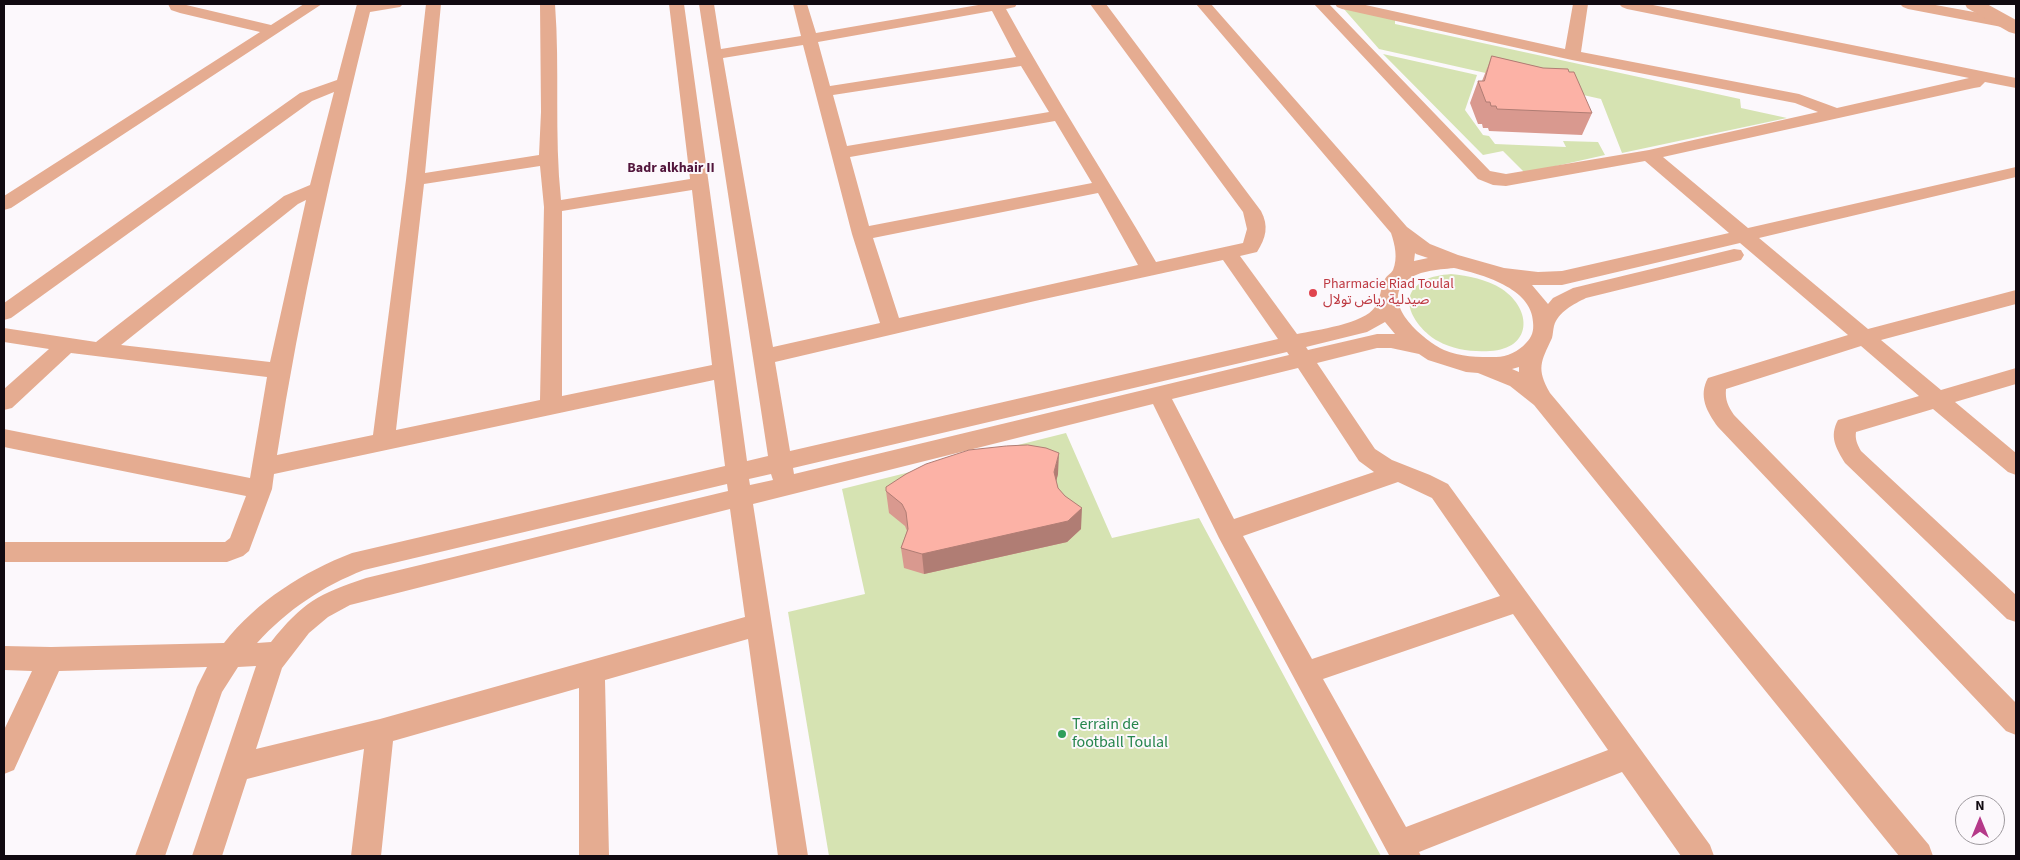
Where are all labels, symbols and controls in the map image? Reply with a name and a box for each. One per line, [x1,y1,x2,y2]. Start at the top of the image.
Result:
district label: Badr alkhair II [627,161,715,177]
place label: Pharmacie Riad Toulal صيدلية رياض تولال [1323,277,1454,310]
marker: Pharmacie Riad Toulal صيدلية رياض تولال [1307,287,1319,299]
place label: Terrain de football Toulal [1072,715,1168,753]
marker: Terrain de football Toulal [1056,728,1068,740]
north arrow [1955,795,2005,845]
text: N [1975,796,1985,816]

